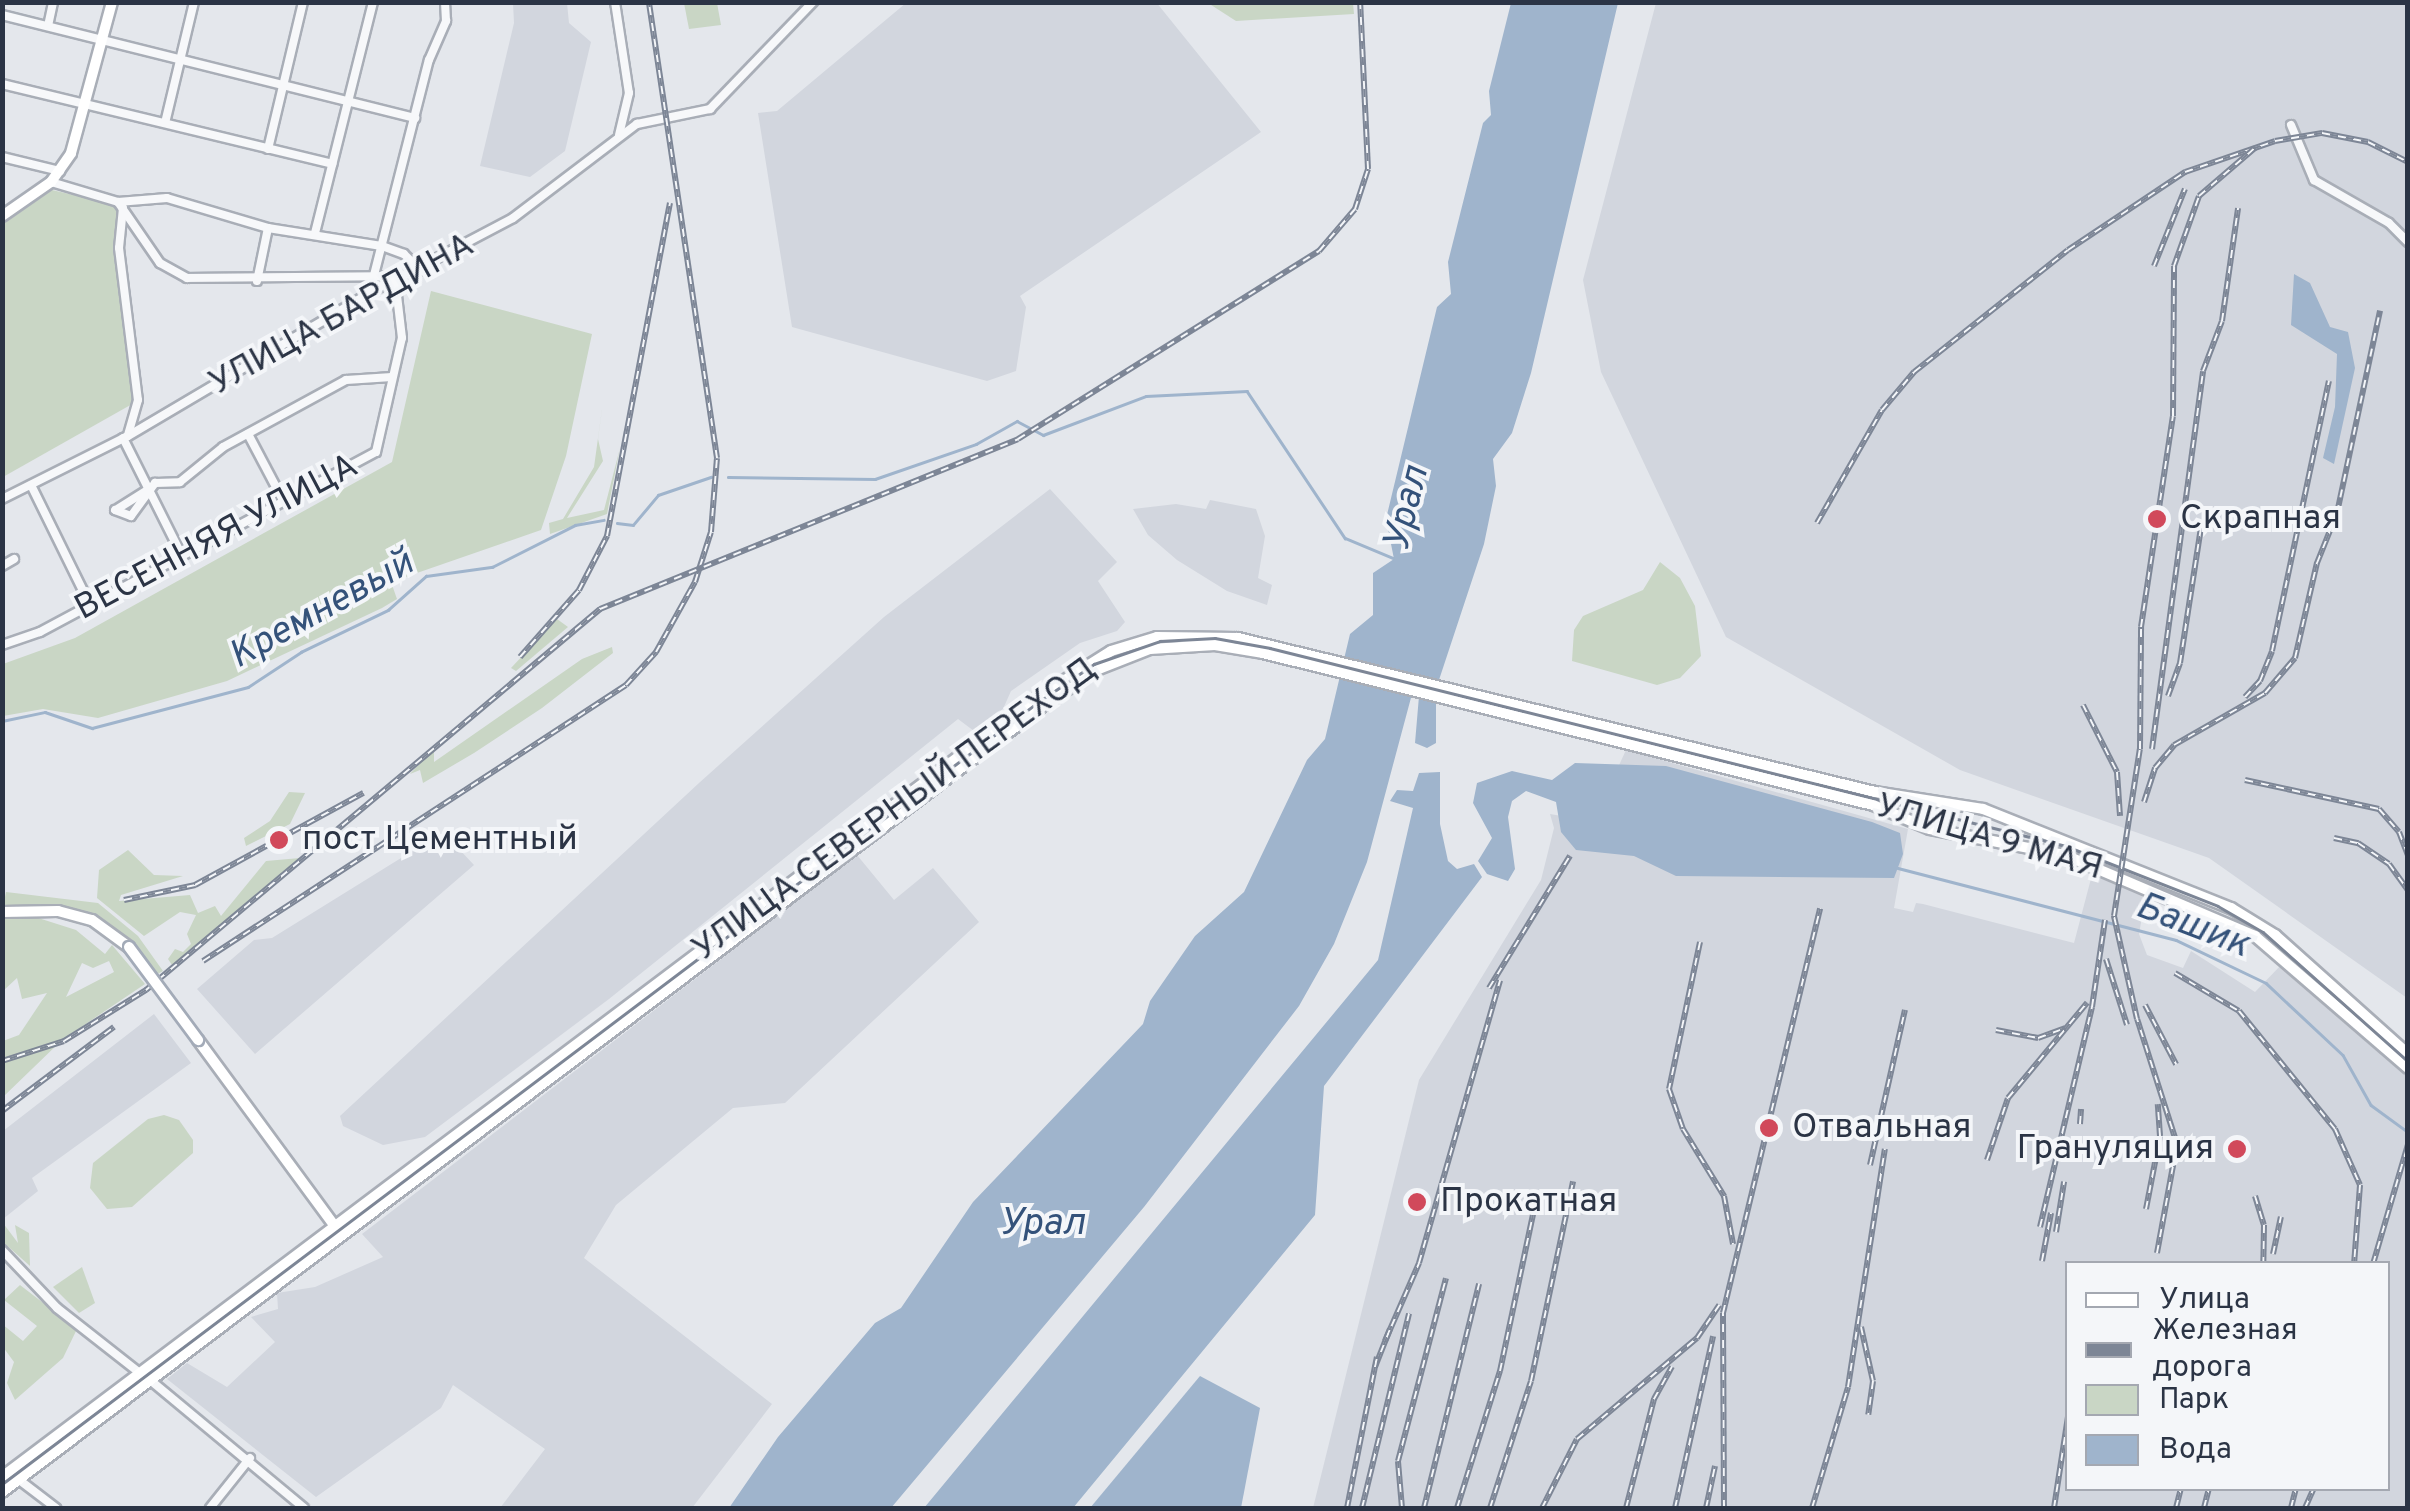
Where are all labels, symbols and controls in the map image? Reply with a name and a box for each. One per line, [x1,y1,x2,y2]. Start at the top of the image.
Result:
street label: УЛИЦА БАРДИНА [201,224,483,406]
street label: ВЕСЕННЯЯ УЛИЦА [68,446,366,630]
water label: Урал [1376,462,1440,556]
place label: Скрапная [2180,498,2341,540]
marker: Скрапная [2144,506,2170,532]
water label: Кремневый [222,542,422,680]
street label: УЛИЦА СЕВЕРНЫЙ ПЕРЕХОД [684,649,1106,971]
street label: УЛИЦА 9 МАЯ [1870,785,2108,891]
place label: пост Цементный [302,819,578,861]
marker: пост Цементный [266,827,292,853]
water label: Башик [2129,885,2255,969]
place label: Отвальная [1792,1107,1972,1149]
marker: Отвальная [1756,1115,1782,1141]
place label: Грануляция [2017,1128,2214,1170]
marker: Грануляция [2224,1136,2250,1162]
place label: Прокатная [1440,1181,1617,1223]
marker: Прокатная [1404,1189,1430,1215]
water label: Урал [999,1202,1085,1248]
legend [2065,1261,2390,1491]
text: Улица [2159,1282,2250,1319]
text: Железная дорога [2152,1313,2298,1387]
text: Парк [2159,1382,2229,1419]
text: Вода [2159,1432,2232,1469]

